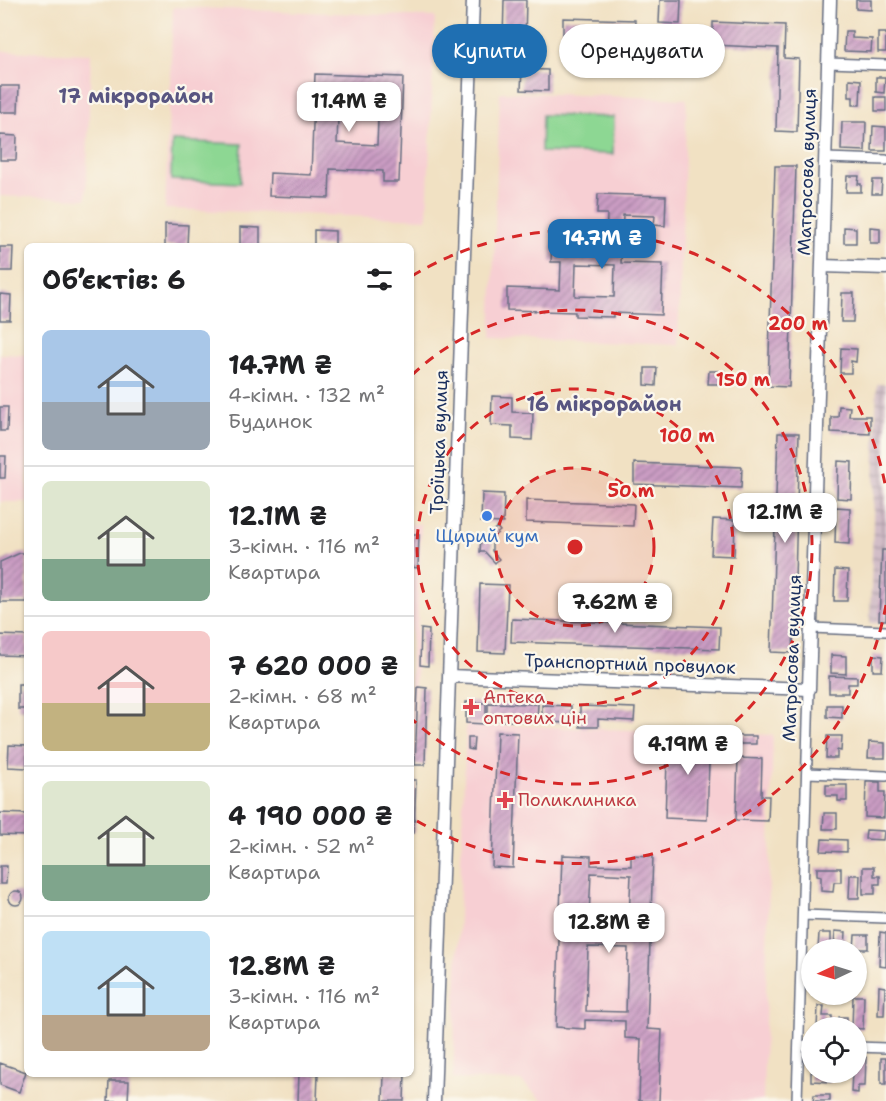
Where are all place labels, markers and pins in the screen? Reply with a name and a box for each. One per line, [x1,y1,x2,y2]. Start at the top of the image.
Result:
pin: 11.4M ₴ [294,82,404,133]
pin: 14.7M ₴ [547,219,657,270]
pin: 12.1M ₴ [730,493,840,544]
marker: Щирий кум [480,509,494,523]
place label: Щирий кум [435,524,539,548]
centre of rings [565,537,585,557]
pin: 7.62M ₴ [560,583,670,634]
place label: Аптека оптових цін [483,685,587,730]
marker: Аптека оптових цін [464,700,478,714]
pin: 4.19M ₴ [633,725,743,776]
place label: Поликлиника [518,788,636,812]
marker: Поликлиника [496,791,514,809]
pin: 12.8M ₴ [554,903,664,954]

